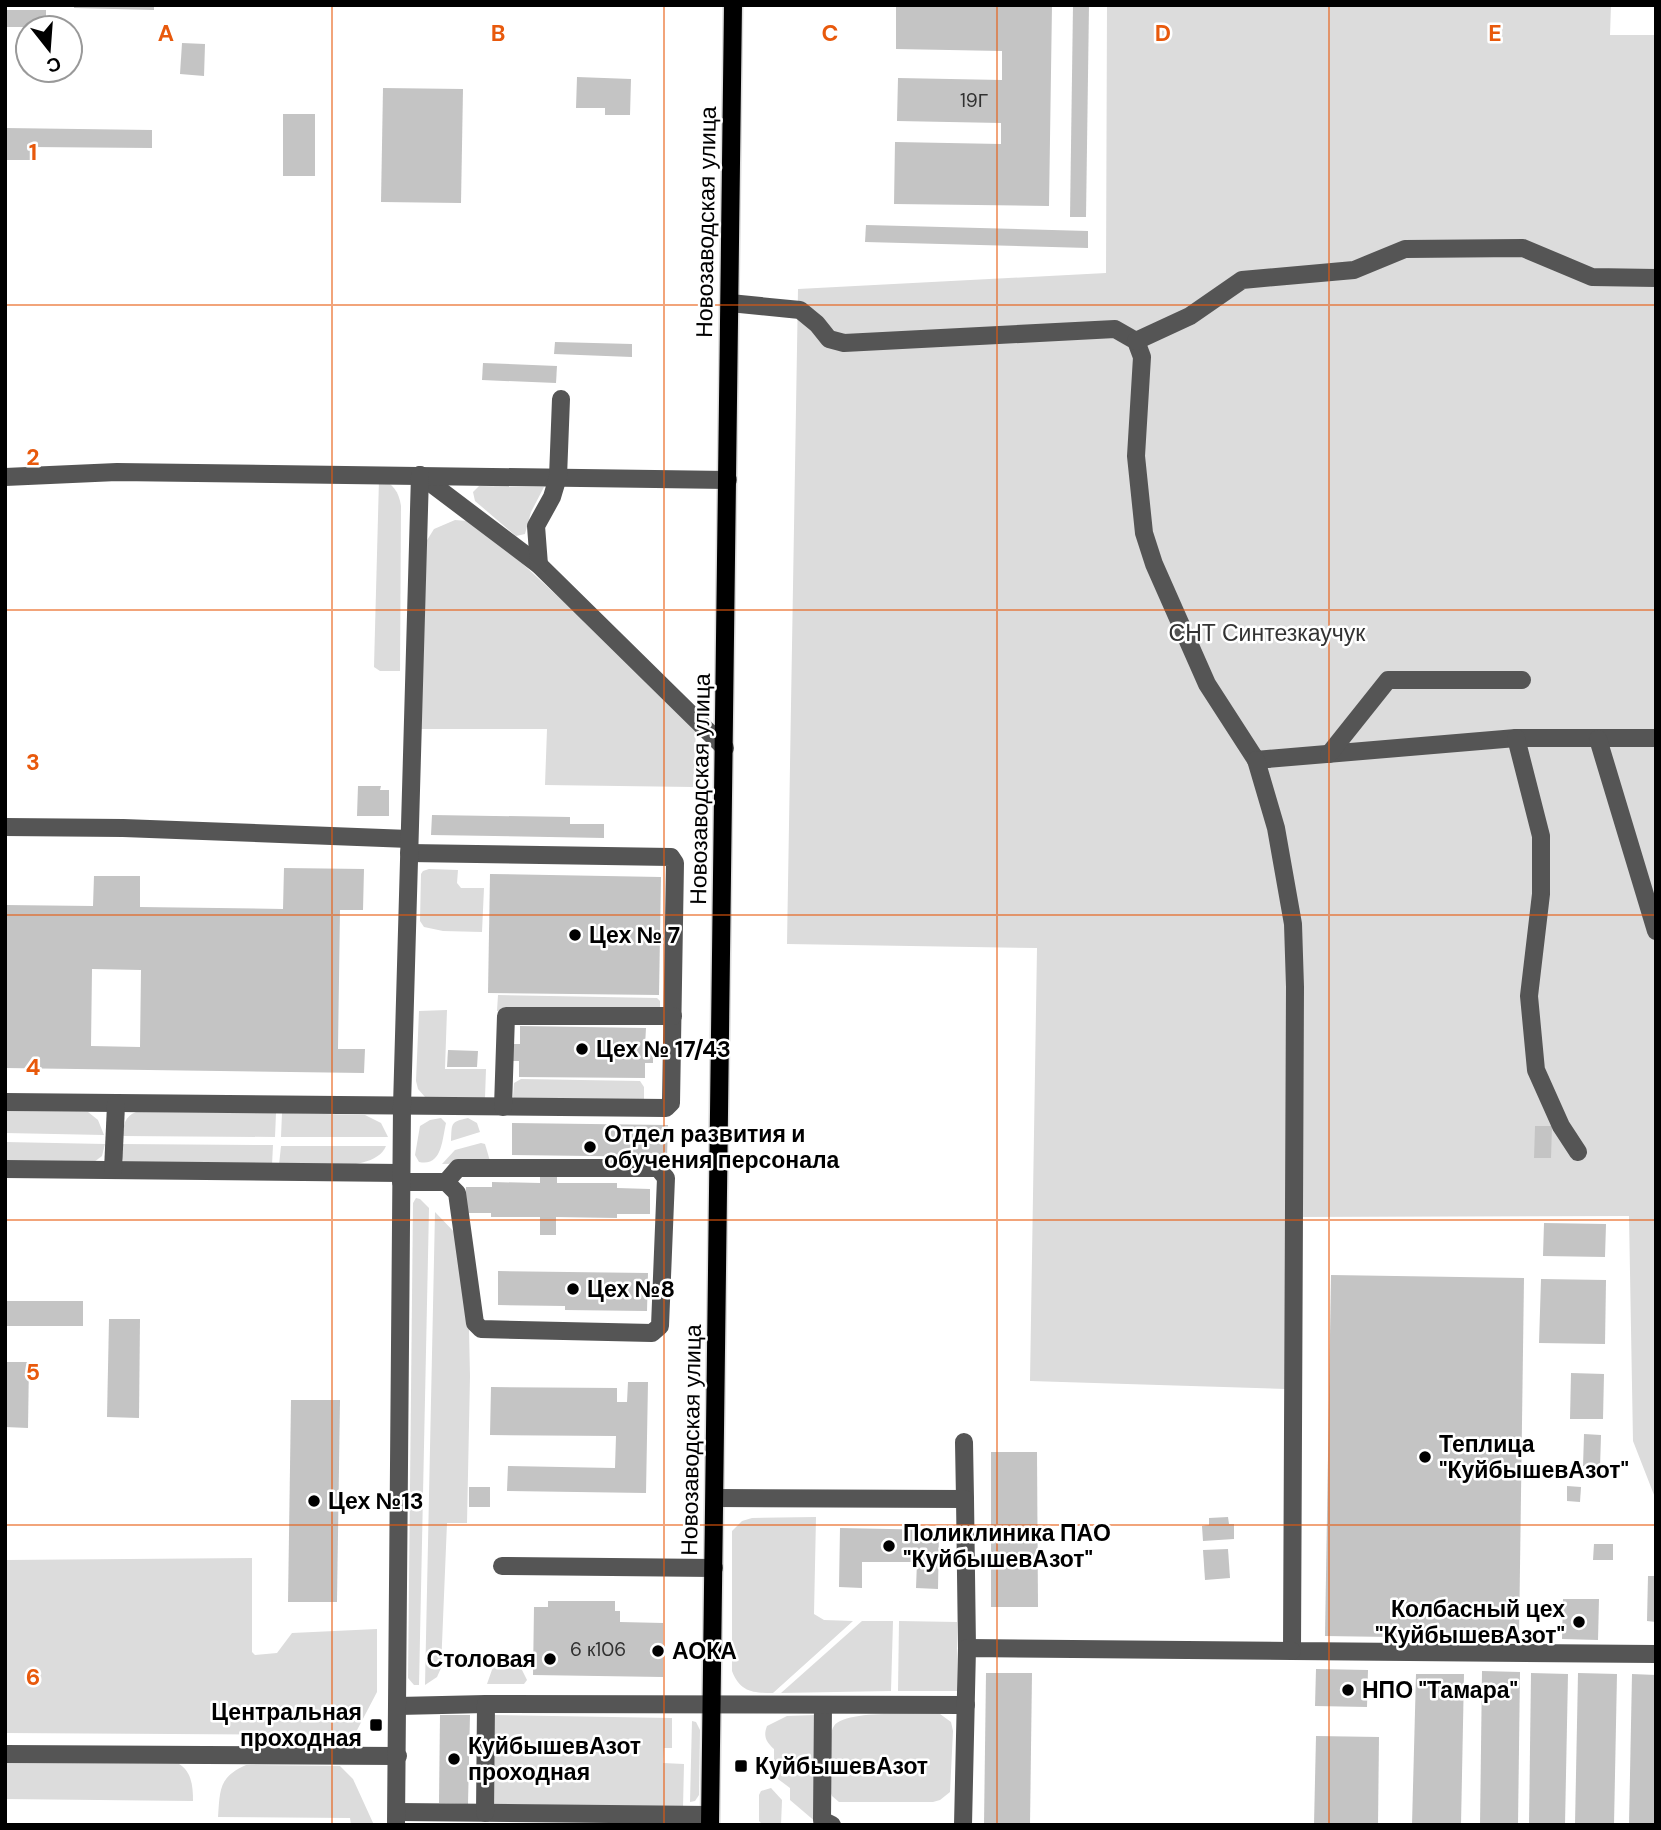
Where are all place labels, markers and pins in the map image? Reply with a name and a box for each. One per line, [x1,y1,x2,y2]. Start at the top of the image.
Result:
place label: Цех № 7 [589,920,680,950]
marker: Цех № 7 [567,927,583,943]
place label: Цех № 17/43 [596,1034,731,1064]
marker: Цех № 17/43 [574,1041,590,1057]
place label: Отдел развития и обучения персонала [604,1119,840,1175]
marker: Отдел развития и обучения персонала [582,1139,598,1155]
place label: Цех №8 [587,1274,675,1304]
marker: Цех №8 [565,1281,581,1297]
place label: Теплица "КуйбышевАзот" [1439,1429,1629,1485]
marker: Теплица "КуйбышевАзот" [1417,1449,1433,1465]
place label: Цех №13 [328,1486,424,1516]
marker: Цех №13 [306,1493,322,1509]
place label: Поликлиника ПАО "КуйбышевАзот" [903,1518,1111,1574]
marker: Поликлиника ПАО "КуйбышевАзот" [881,1538,897,1554]
place label: Колбасный цех "КуйбышевАзот" [1375,1594,1565,1650]
marker: Колбасный цех "КуйбышевАзот" [1571,1614,1587,1630]
place label: АОКА [672,1636,737,1666]
marker: АОКА [650,1643,666,1659]
place label: Столовая [427,1644,536,1674]
marker: Столовая [542,1651,558,1667]
place label: НПО "Тамара" [1362,1675,1518,1705]
marker: НПО "Тамара" [1340,1682,1356,1698]
place label: Центральная проходная [211,1697,362,1753]
marker: Центральная проходная [368,1717,384,1733]
place label: КуйбышевАзот проходная [468,1731,641,1787]
marker: КуйбышевАзот проходная [446,1751,462,1767]
place label: КуйбышевАзот [755,1751,928,1781]
marker: КуйбышевАзот [733,1758,749,1774]

